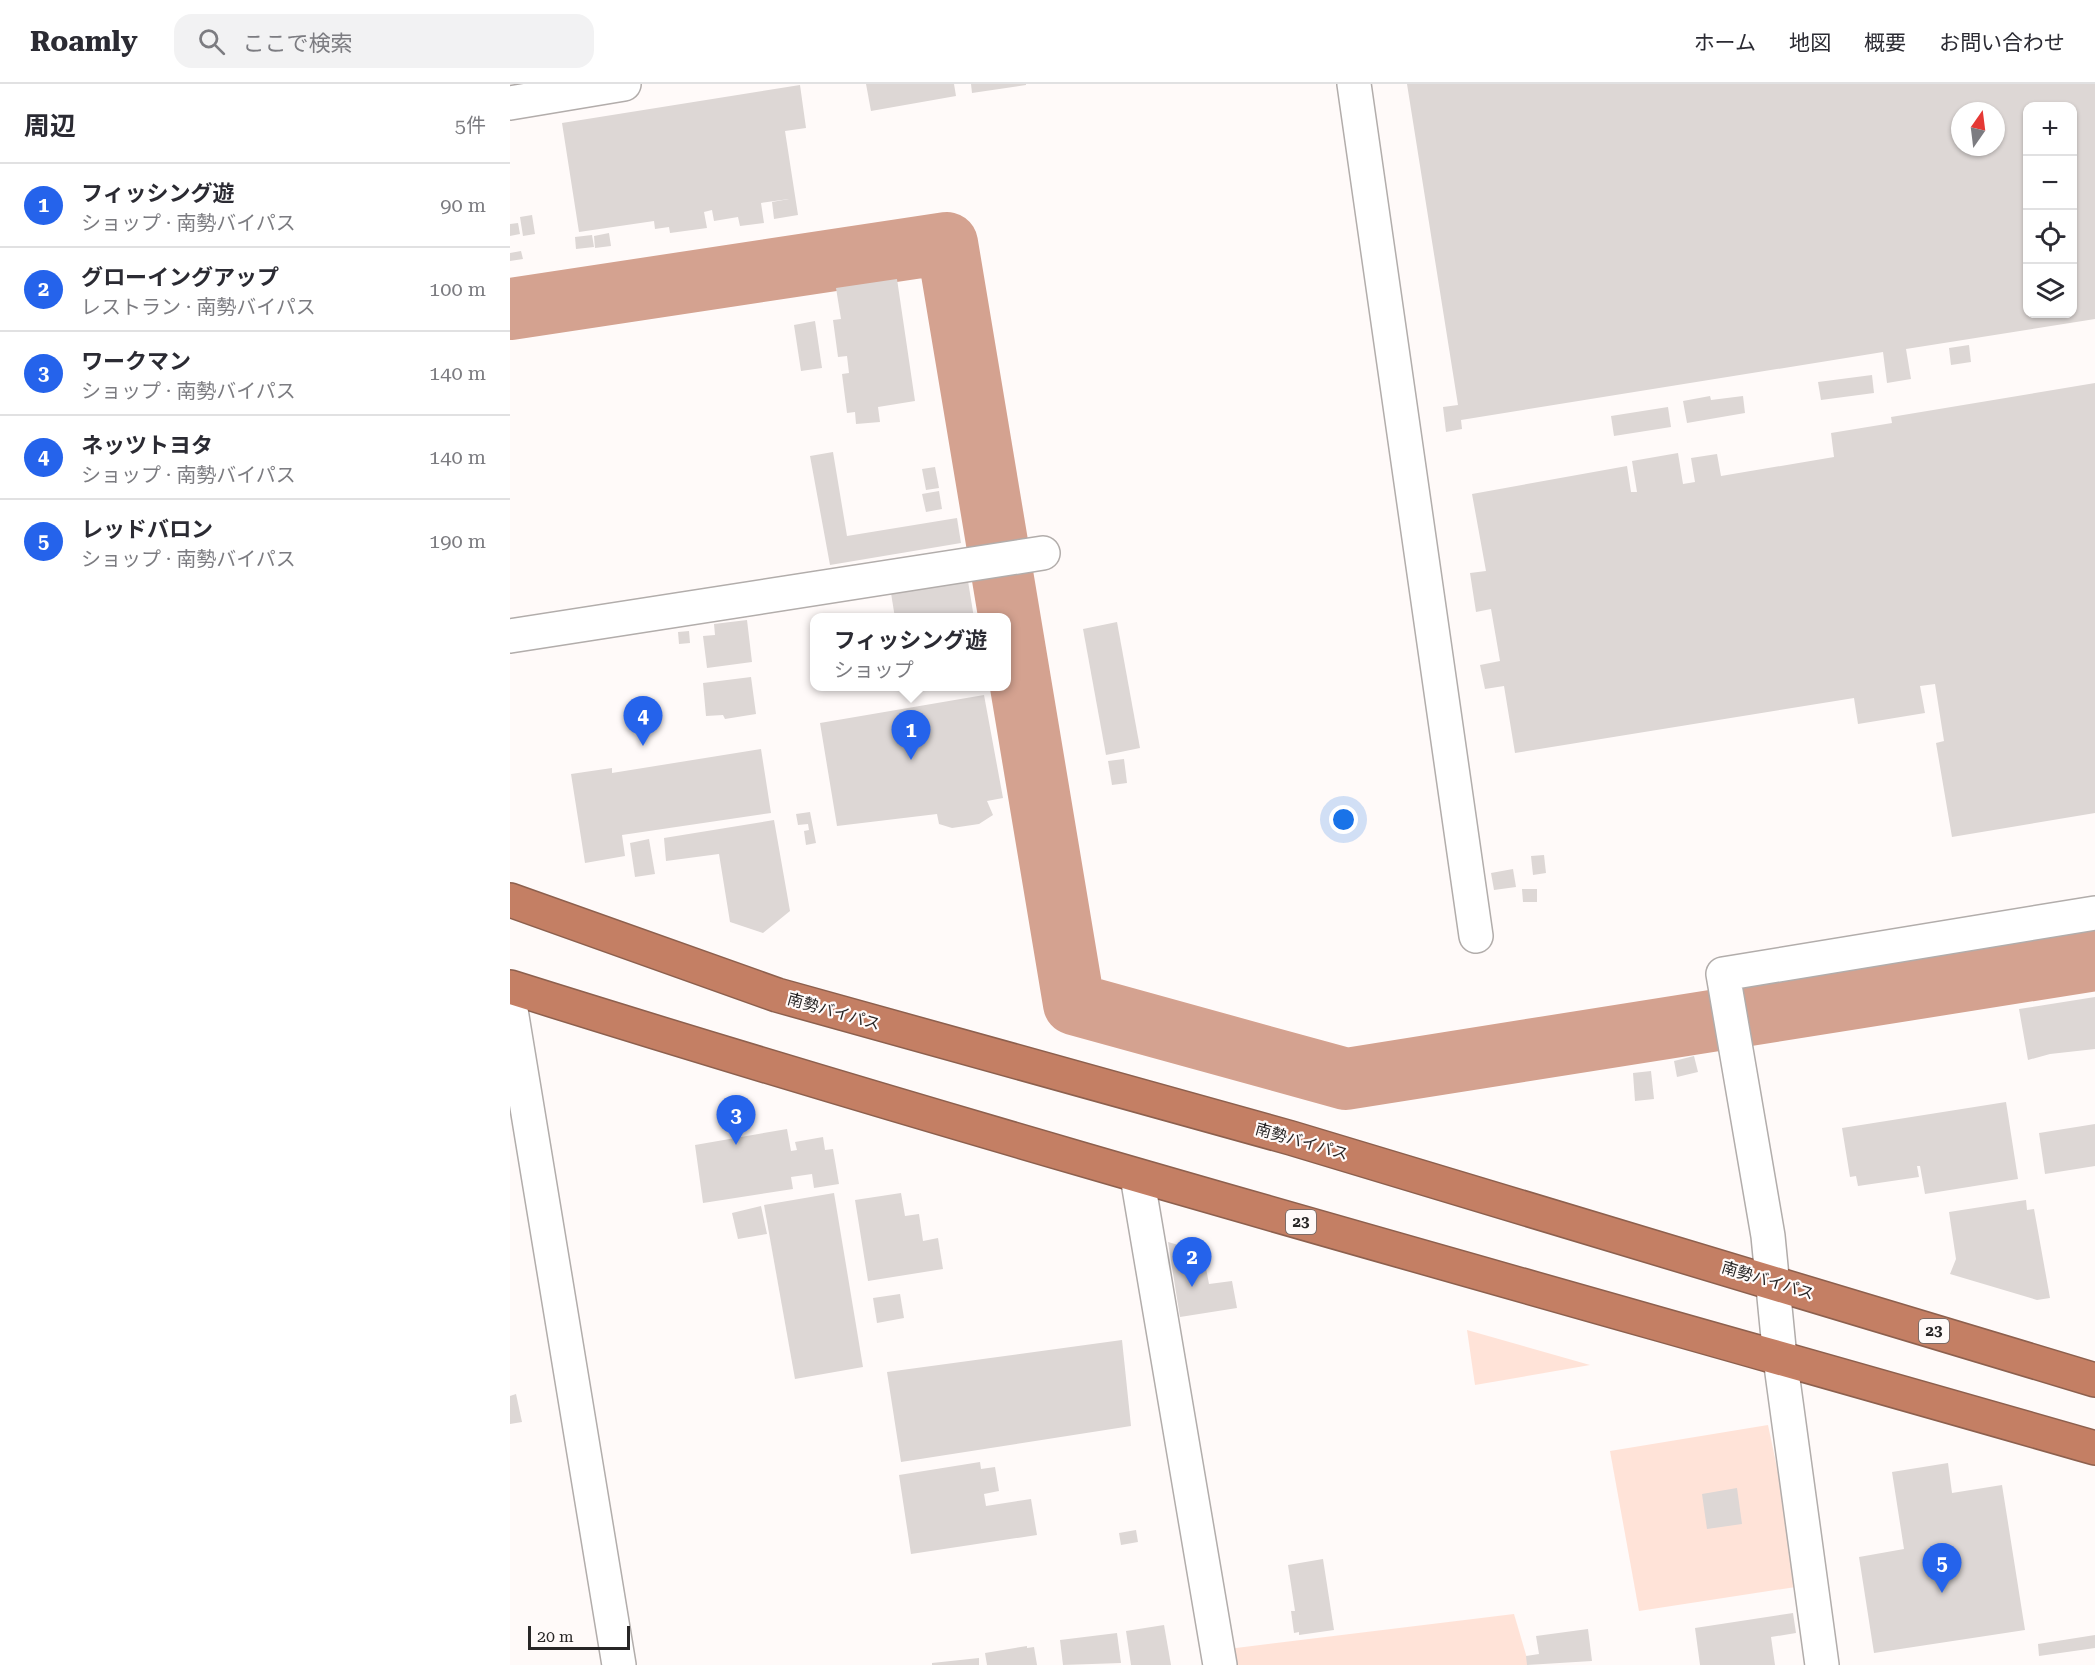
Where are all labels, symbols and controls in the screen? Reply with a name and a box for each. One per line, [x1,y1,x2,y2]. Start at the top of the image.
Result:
search box [174,14,594,68]
text: Roamly [30,25,138,58]
icon: search [195,25,228,58]
text: ここで検索 [243,31,353,56]
text: ホーム [1694,31,1756,55]
text: 地図 [1789,31,1831,55]
text: 概要 [1864,31,1906,55]
text: お問い合わせ [1939,31,2065,55]
north arrow [1951,102,2005,156]
map controls [2023,102,2077,318]
button: + [2023,102,2077,156]
text: 周辺 [24,111,76,141]
text: 5件 [455,113,486,137]
button: − [2023,156,2077,210]
text: フィッシング遊 [81,181,235,206]
text: 1 [38,193,49,217]
text: 90 m [440,193,486,217]
button: locate [2023,210,2077,264]
text: ショップ · 南勢バイパス [81,211,296,235]
button: layers [2023,264,2077,318]
text: グローイングアップ [81,265,279,290]
text: 2 [38,277,49,301]
text: 100 m [429,277,486,301]
text: レストラン · 南勢バイパス [81,295,316,319]
text: ワークマン [81,349,191,374]
text: 3 [38,361,49,385]
text: 140 m [429,361,486,385]
text: ショップ · 南勢バイパス [81,379,296,403]
text: ネッツトヨタ [81,433,213,458]
text: 4 [38,445,49,469]
text: 140 m [429,445,486,469]
text: ショップ · 南勢バイパス [81,463,296,487]
text: レッドバロン [81,517,213,542]
text: 5 [38,529,49,553]
text: 190 m [429,529,486,553]
text: ショップ · 南勢バイパス [81,547,296,571]
popup [810,613,1011,691]
text: フィッシング遊 [834,628,987,653]
text: ショップ [834,658,914,682]
pin: 4 [624,696,662,746]
pin: 1 [892,710,930,760]
your location [1329,805,1358,834]
street label: 南勢バイパス [785,989,882,1034]
pin: 3 [716,1096,756,1145]
street label: 南勢バイパス [1253,1119,1350,1164]
road number: 23 [1286,1210,1316,1234]
pin: 2 [1172,1238,1212,1287]
street label: 南勢バイパス [1719,1257,1816,1304]
road number: 23 [1919,1319,1949,1343]
pin: 5 [1922,1544,1962,1593]
scale bar [528,1623,630,1650]
text: 20 m [537,1627,574,1646]

